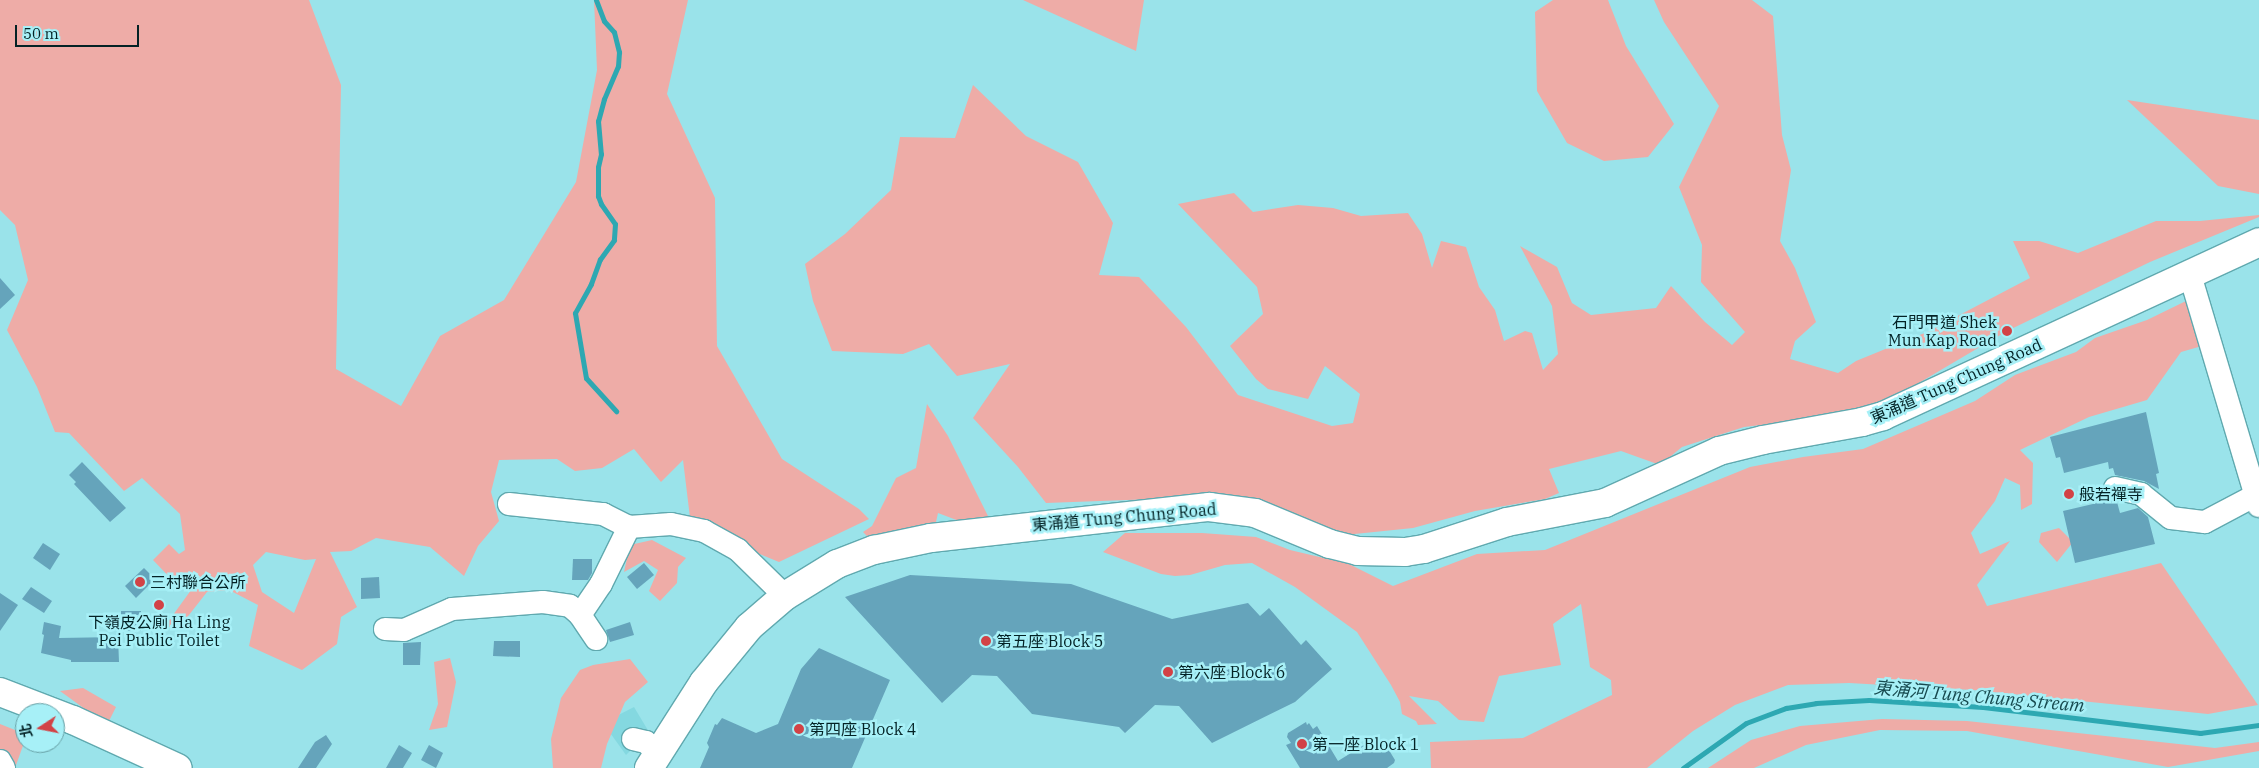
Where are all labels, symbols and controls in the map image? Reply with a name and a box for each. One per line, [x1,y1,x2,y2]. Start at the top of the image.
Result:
scale bar [18,15,141,47]
text: 50 m [23,24,59,43]
place label: 石門甲道 Shek Mun Kap Road [1888,312,1997,350]
marker: 石門甲道 Shek Mun Kap Road [2001,325,2013,337]
street label: 東涌道 Tung Chung Road [1867,335,2045,427]
place label: 般若禪寺 [2079,484,2143,504]
marker: 般若禪寺 [2063,488,2075,500]
street label: 東涌道 Tung Chung Road [1031,499,1217,535]
place label: 三村聯合公所 [150,572,246,592]
marker: 三村聯合公所 [134,576,146,588]
marker: 下嶺皮公廁 Ha Ling Pei Public Toilet [153,599,165,611]
place label: 下嶺皮公廁 Ha Ling Pei Public Toilet [88,612,230,650]
place label: 第五座 Block 5 [996,631,1103,651]
marker: 第五座 Block 5 [980,635,992,647]
place label: 第六座 Block 6 [1178,662,1285,682]
marker: 第六座 Block 6 [1162,666,1174,678]
water label: 東涌河 Tung Chung Stream [1873,677,2085,717]
north arrow [15,703,65,753]
place label: 第四座 Block 4 [809,719,916,739]
text: 北 [16,722,36,739]
marker: 第四座 Block 4 [793,723,805,735]
place label: 第一座 Block 1 [1312,734,1419,754]
marker: 第一座 Block 1 [1296,738,1308,750]

